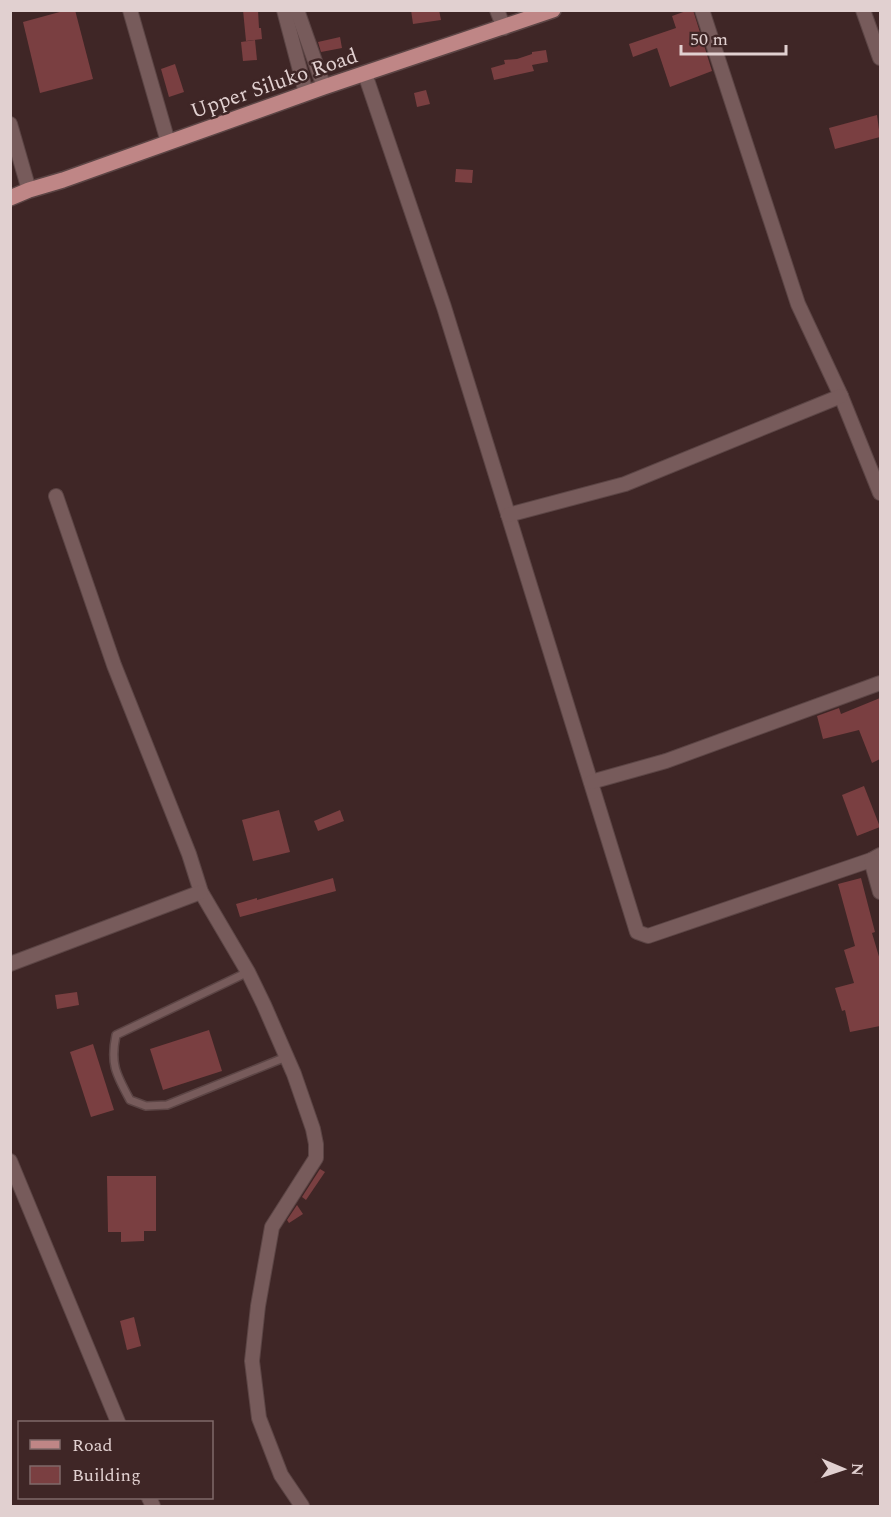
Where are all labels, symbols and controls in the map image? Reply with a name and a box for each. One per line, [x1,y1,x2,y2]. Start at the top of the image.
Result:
scale bar [681,18,786,56]
text: 50 m [690,26,728,53]
street label: Upper Siluko Road [186,40,362,128]
legend [18,1421,213,1499]
text: Road [72,1432,113,1459]
north arrow [813,1439,873,1499]
text: Building [72,1462,141,1489]
text: N [845,1463,869,1476]

